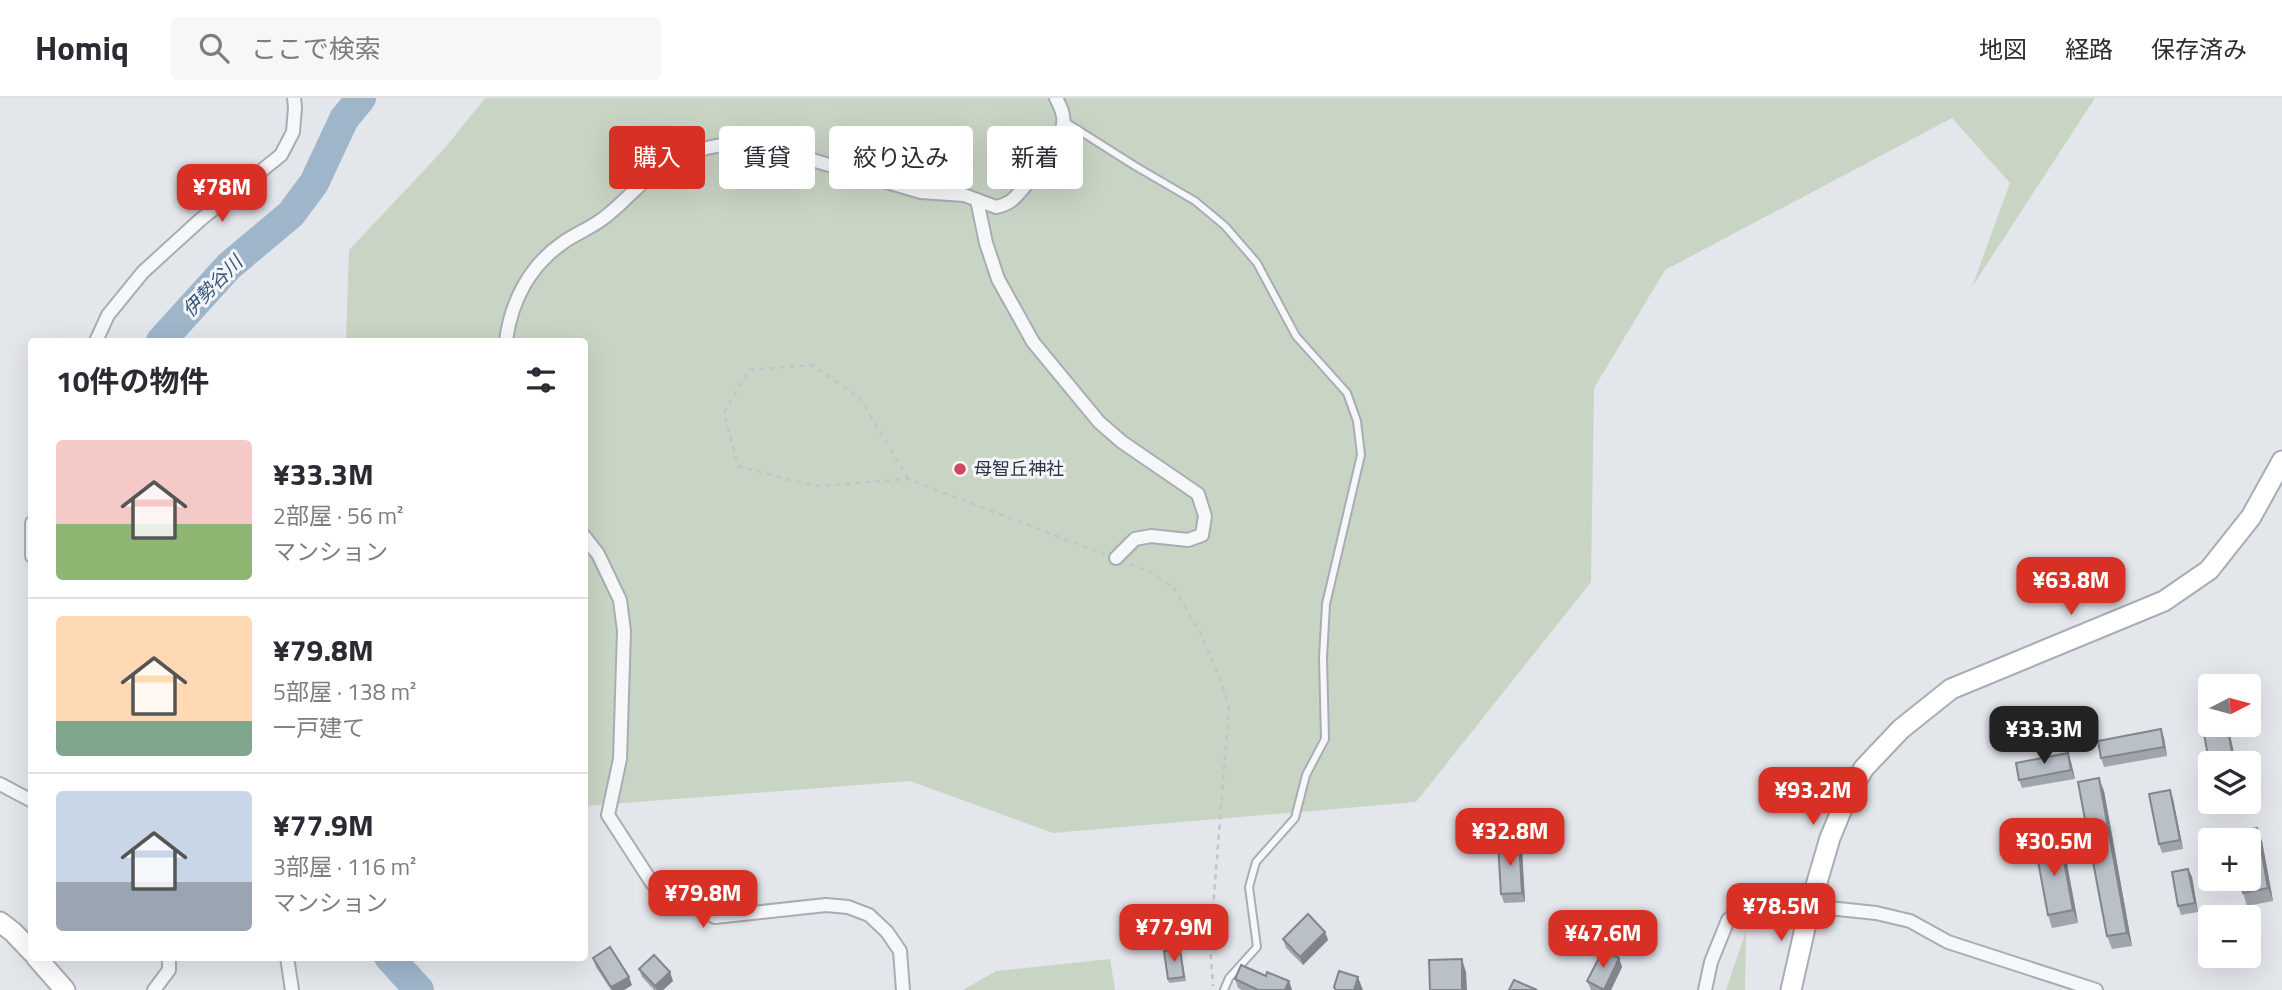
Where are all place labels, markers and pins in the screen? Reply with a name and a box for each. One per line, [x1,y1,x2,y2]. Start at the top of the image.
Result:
pin: ¥78M [181,164,263,224]
place label: 母智丘神社 [974,455,1064,482]
marker: 母智丘神社 [952,461,968,477]
pin: ¥63.8M [2014,558,2128,617]
pin: ¥33.3M [1987,706,2101,766]
pin: ¥93.2M [1756,768,1870,827]
pin: ¥32.8M [1453,808,1567,868]
pin: ¥30.5M [1997,818,2111,878]
pin: ¥79.8M [646,870,760,930]
pin: ¥78.5M [1724,884,1838,943]
pin: ¥77.9M [1117,904,1231,964]
pin: ¥47.6M [1546,910,1660,970]

